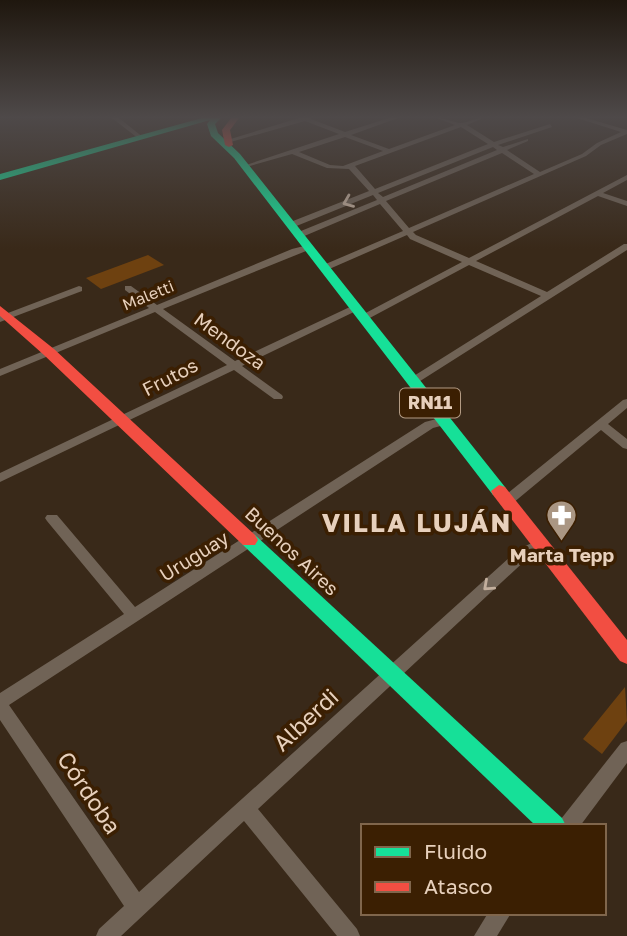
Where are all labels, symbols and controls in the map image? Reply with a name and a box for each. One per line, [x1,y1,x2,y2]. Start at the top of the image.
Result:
one-way arrow [343,193,355,207]
street label: Maletti [119,276,177,314]
street label: Mendoza [190,307,270,374]
street label: Frutos [138,353,201,400]
road number: RN11 [400,388,460,418]
pharmacy icon: Marta Tepp [545,499,579,543]
street label: Buenos Aires [241,502,344,600]
district label: VILLA LUJÁN [322,507,512,538]
street label: Uruguay [155,525,233,586]
place label: Marta Tepp [510,543,615,566]
one-way arrow [483,578,496,590]
street label: Alberdi [267,682,344,756]
street label: Córdoba [52,746,128,839]
legend [361,824,606,915]
text: Fluido [424,838,487,864]
text: Atasco [424,873,493,899]

